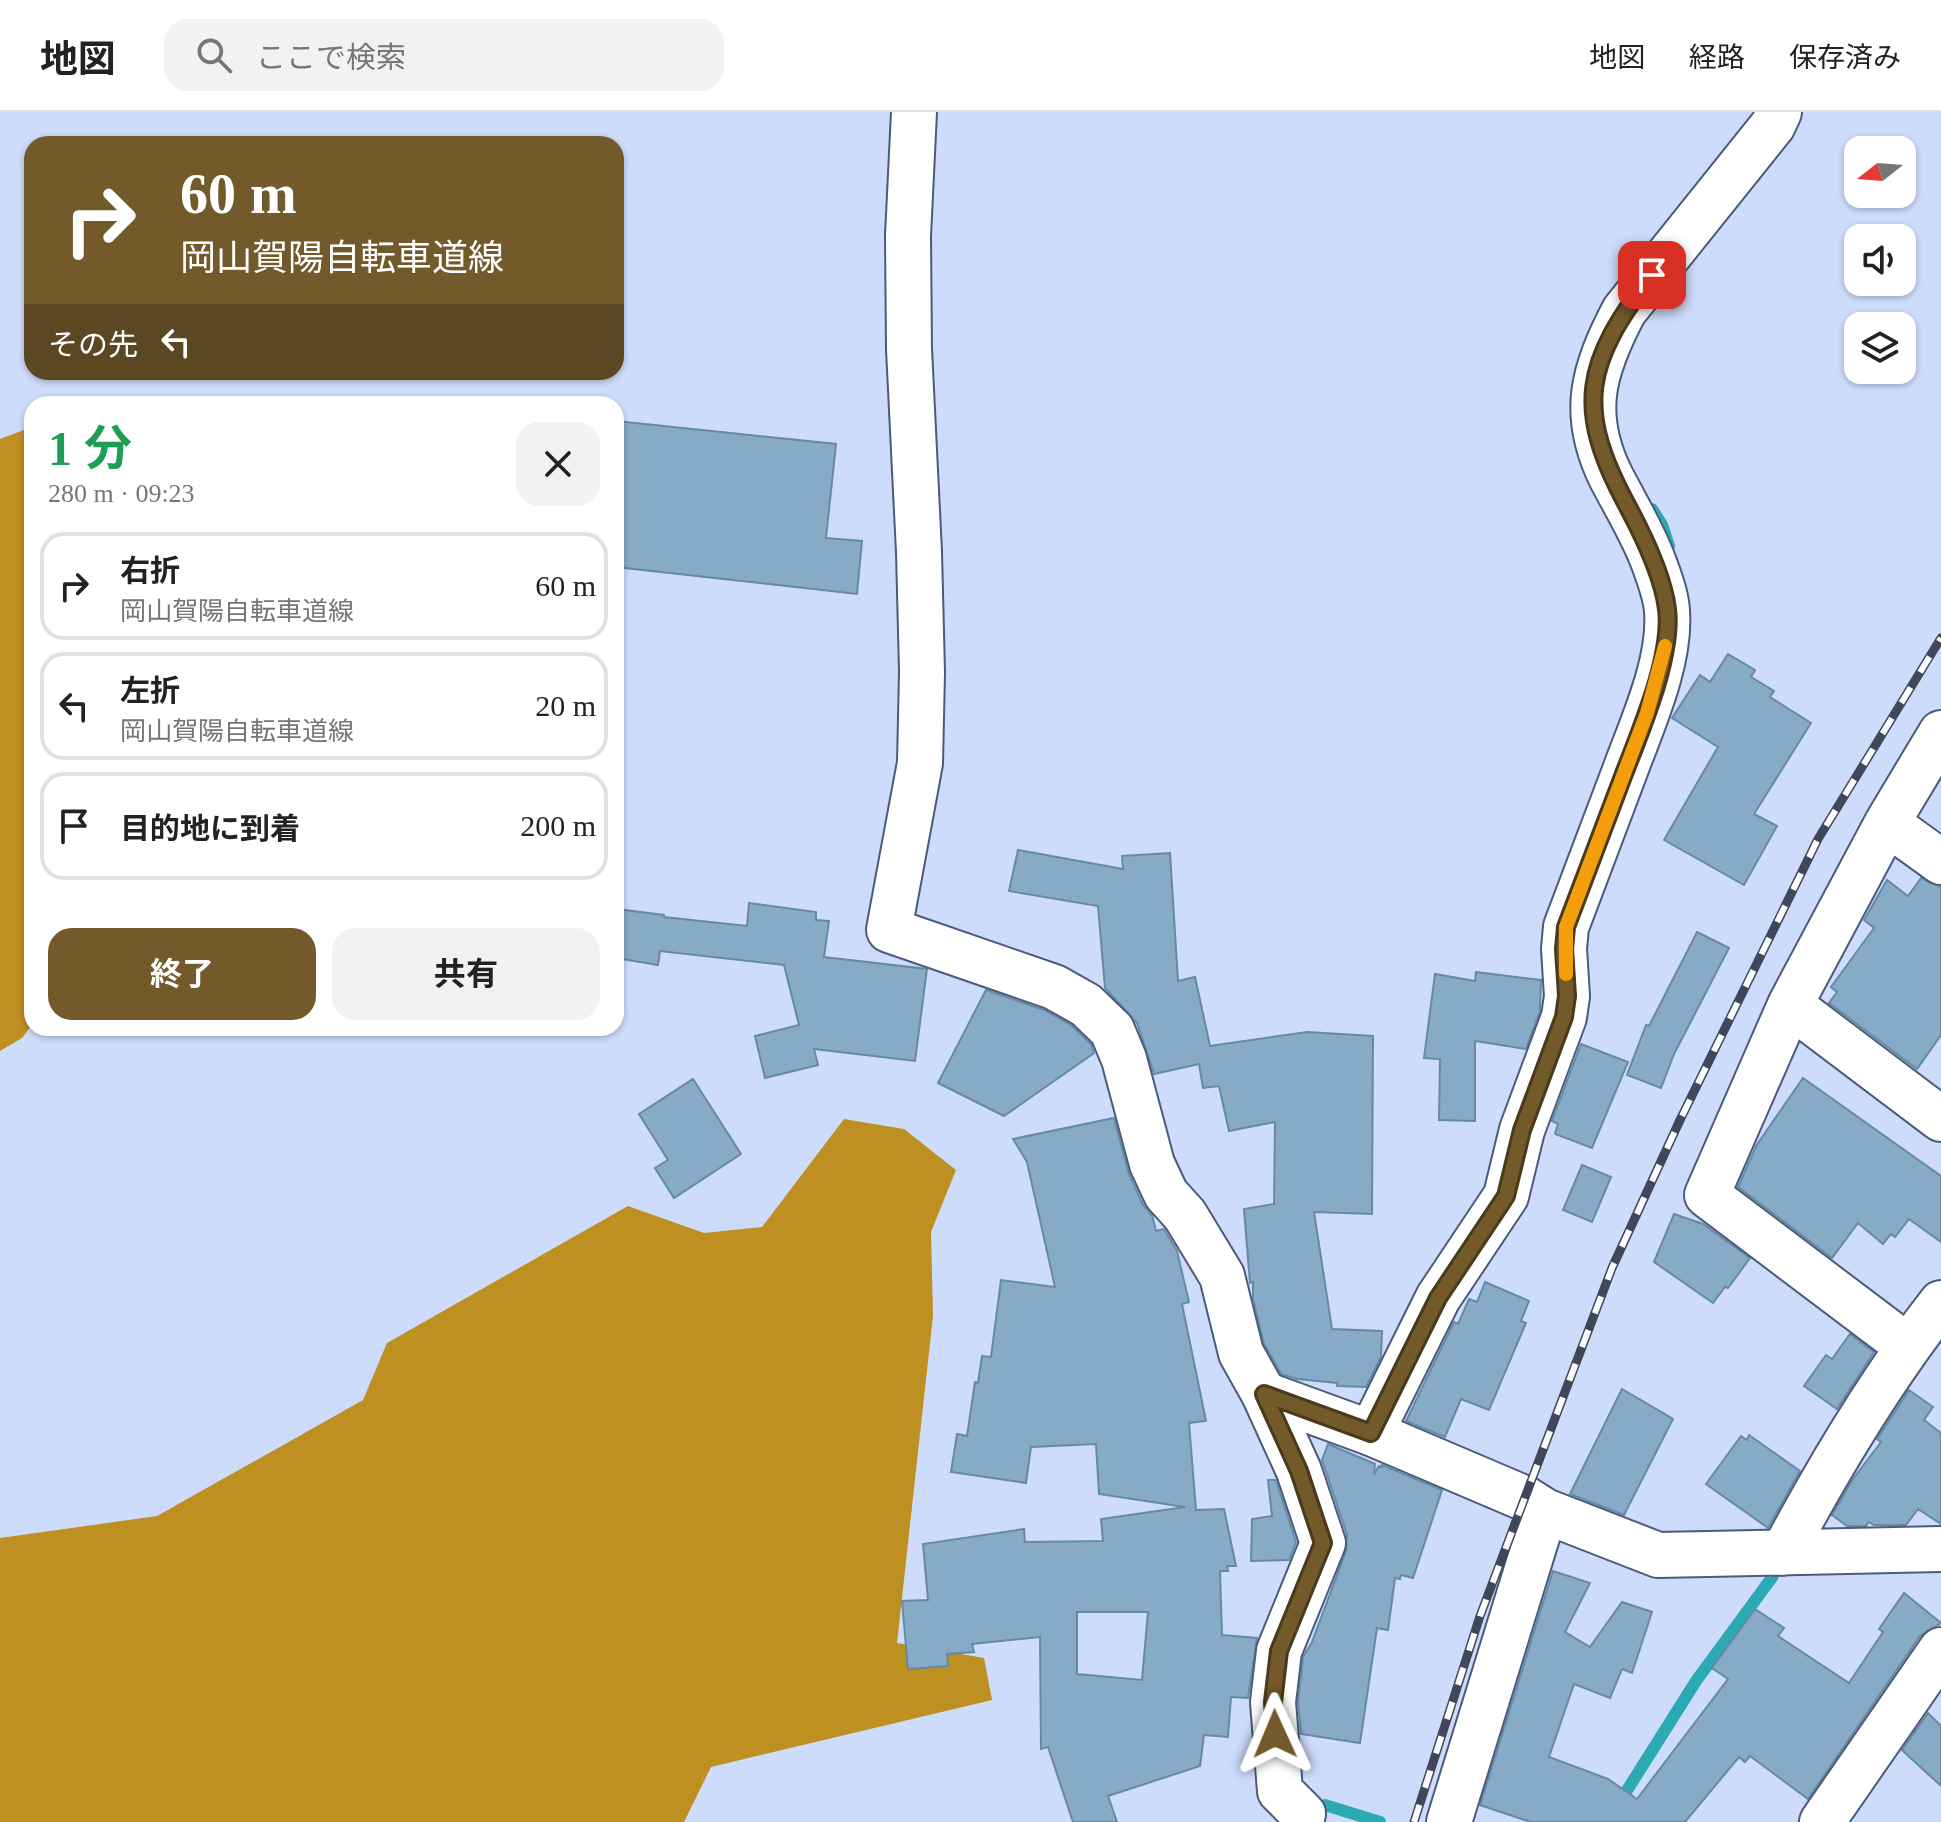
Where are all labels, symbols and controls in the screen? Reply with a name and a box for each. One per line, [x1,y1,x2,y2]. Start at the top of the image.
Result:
search box [164,19,724,91]
icon: search [192,33,236,77]
text: 地図 [40,38,116,80]
text: ここで検索 [256,41,406,74]
text: 地図 [1589,42,1645,73]
text: 経路 [1689,42,1745,73]
text: 保存済み [1789,42,1901,73]
north arrow [1844,136,1916,208]
map controls [1844,136,1916,384]
text: 60 m [180,163,297,225]
icon: right [48,168,152,272]
button: sound [1844,224,1916,296]
text: 岡山賀陽自転車道線 [180,238,504,278]
pin [1618,241,1686,309]
icon: arrive [1630,253,1674,297]
button: layers [1844,312,1916,384]
icon: left [154,320,198,364]
text: その先 [48,328,138,361]
text: 1 分 [48,422,132,475]
button: close [516,422,600,506]
text: 280 m · 09:23 [48,479,195,508]
text: 右折 [120,554,180,587]
icon: right [52,564,96,608]
text: 60 m [535,569,596,602]
text: 岡山賀陽自転車道線 [120,597,354,626]
text: 左折 [120,674,180,707]
icon: left [52,684,96,728]
text: 20 m [535,689,596,722]
text: 岡山賀陽自転車道線 [120,717,354,746]
icon: arrive [52,804,96,848]
text: 200 m [520,809,596,842]
text: 目的地に到着 [120,812,300,845]
button: 終了 [48,928,316,1020]
button: 共有 [332,928,600,1020]
position arrow [1233,1692,1317,1776]

